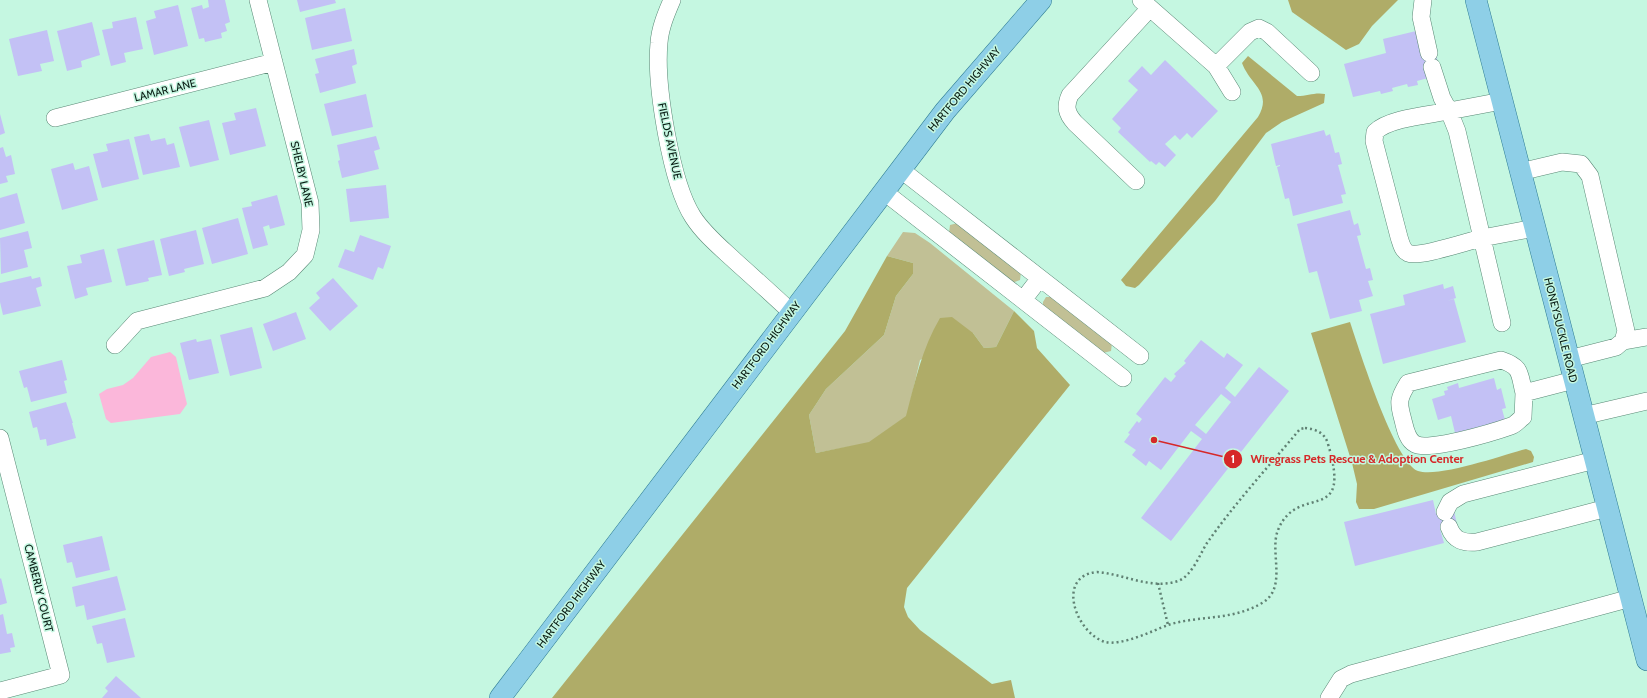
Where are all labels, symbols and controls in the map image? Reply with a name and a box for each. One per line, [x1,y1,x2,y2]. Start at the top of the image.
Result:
street label: HARTFORD HIGHWAY [925,43,1004,134]
street label: LAMAR LANE [133,76,197,104]
street label: FIELDS AVENUE [655,101,685,181]
street label: SHELBY LANE [288,140,316,208]
street label: HONEYSUCKLE ROAD [1541,276,1581,384]
street label: HARTFORD HIGHWAY [728,298,804,392]
callout: Wiregrass Pets Rescue & Adoption Center [1223,447,1472,471]
text: 1 [1231,451,1235,466]
text: Wiregrass Pets Rescue & Adoption Center [1250,451,1464,466]
street label: CAMBERLY COURT [21,543,57,634]
street label: HARTFORD HIGHWAY [533,557,609,651]

